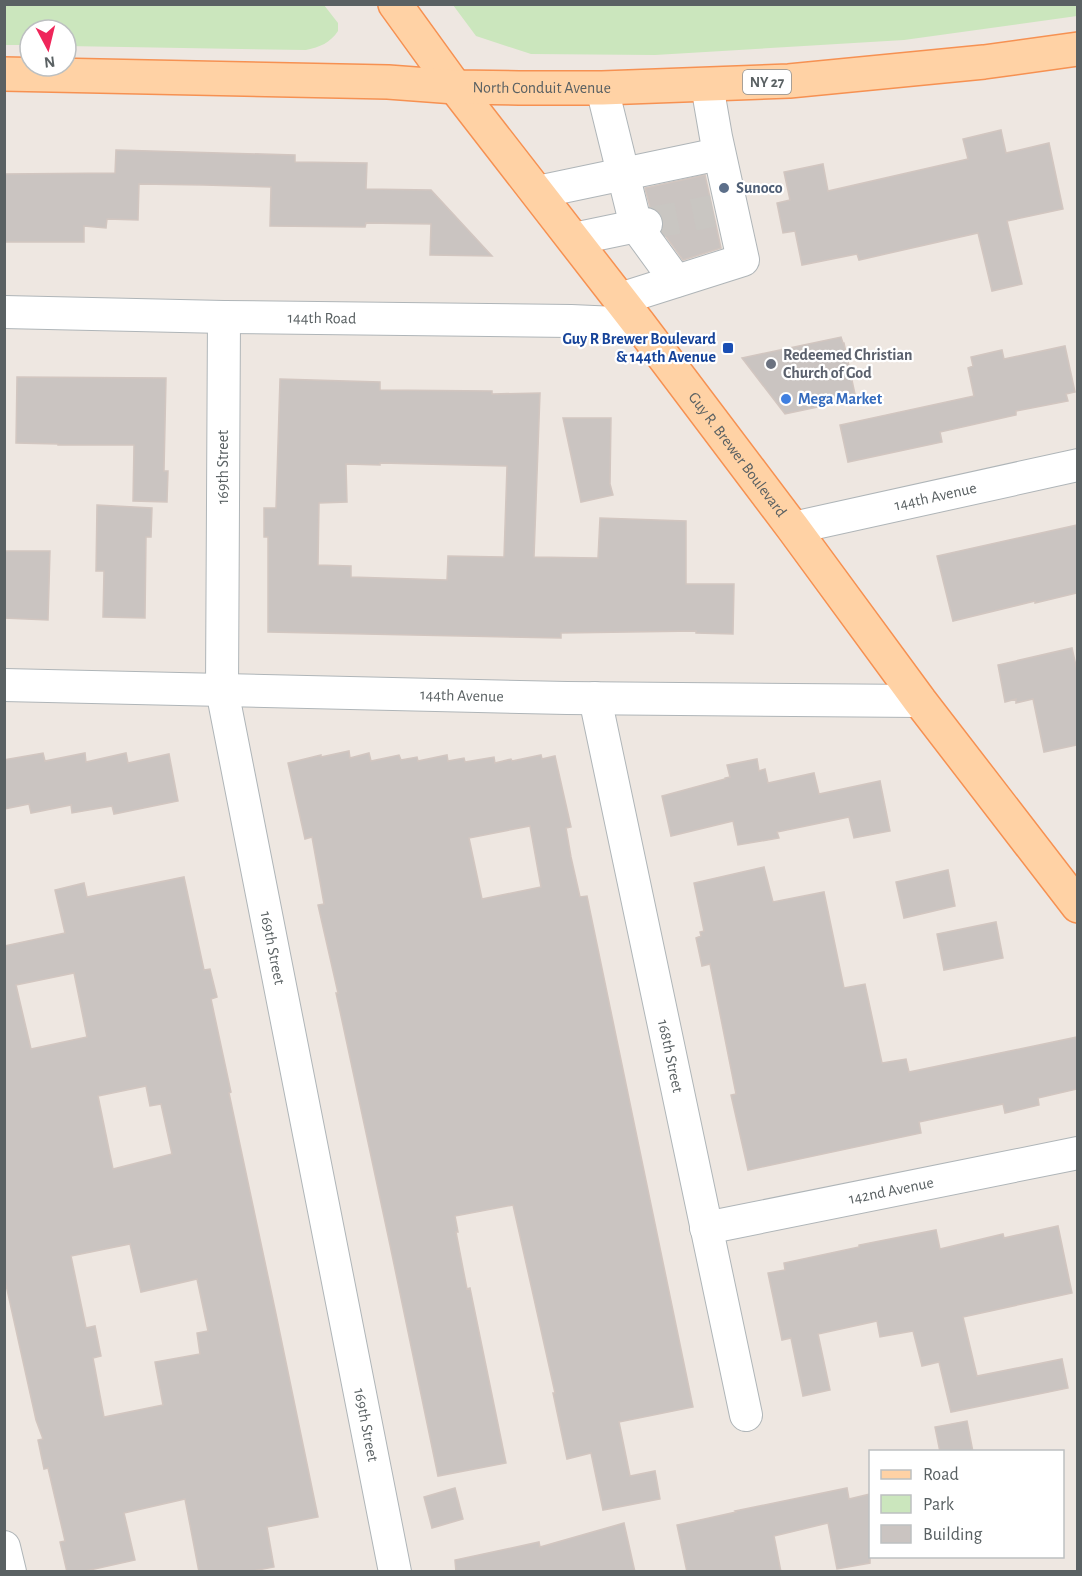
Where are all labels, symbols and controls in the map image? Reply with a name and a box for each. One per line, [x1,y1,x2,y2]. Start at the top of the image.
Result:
north arrow [18,18,78,78]
text: N [43,53,56,71]
road number: NY 27 [743,70,791,94]
street label: North Conduit Avenue [472,79,611,96]
place label: Sunoco [736,180,783,196]
marker: Sunoco [717,181,731,195]
street label: 144th Road [287,310,356,327]
place label: Guy R Brewer Boulevard & 144th Avenue [563,331,717,365]
marker: Guy R Brewer Boulevard & 144th Avenue [721,341,735,355]
place label: Redeemed Christian Church of God [783,347,913,381]
marker: Redeemed Christian Church of God [764,357,778,371]
street label: Guy R. Brewer Boulevard [685,389,790,520]
place label: Mega Market [798,391,883,407]
marker: Mega Market [779,392,793,406]
street label: 169th Street [215,430,231,504]
street label: 144th Avenue [893,480,978,513]
street label: 144th Avenue [420,687,504,705]
street label: 169th Street [258,910,288,986]
street label: 168th Street [655,1018,686,1094]
street label: 142nd Avenue [847,1174,935,1207]
street label: 169th Street [351,1387,381,1463]
legend [869,1450,1064,1558]
text: Road [923,1466,959,1484]
text: Park [923,1496,955,1514]
text: Building [923,1526,983,1544]

